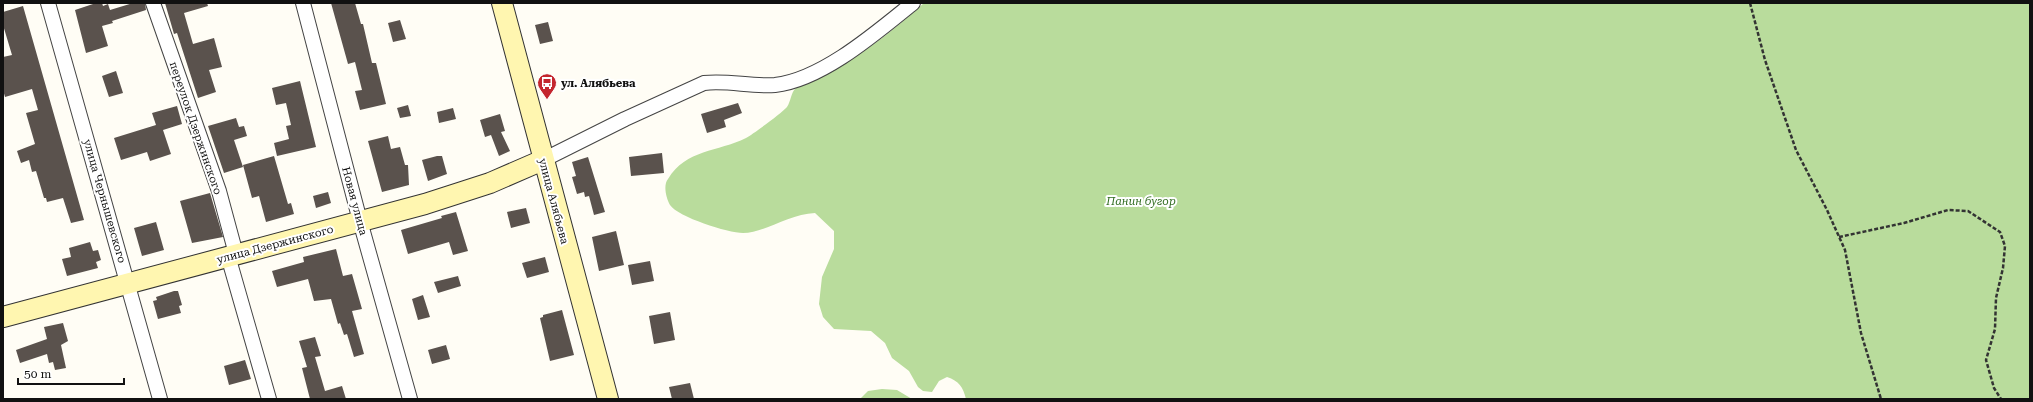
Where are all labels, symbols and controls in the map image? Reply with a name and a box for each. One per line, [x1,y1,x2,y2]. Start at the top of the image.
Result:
street label: переулок Дзержинского [167,60,224,197]
bus stop icon: ул. Алябьева [536,72,558,100]
place label: ул. Алябьева [561,77,636,90]
street label: улица Чернышевского [81,138,129,265]
street label: улица Алябьева [536,157,571,245]
street label: Новая улица [339,165,370,237]
park label: Панин бугор [1105,195,1176,208]
street label: улица Дзержинского [215,223,335,266]
scale bar [18,360,124,386]
text: 50 m [24,367,51,381]

